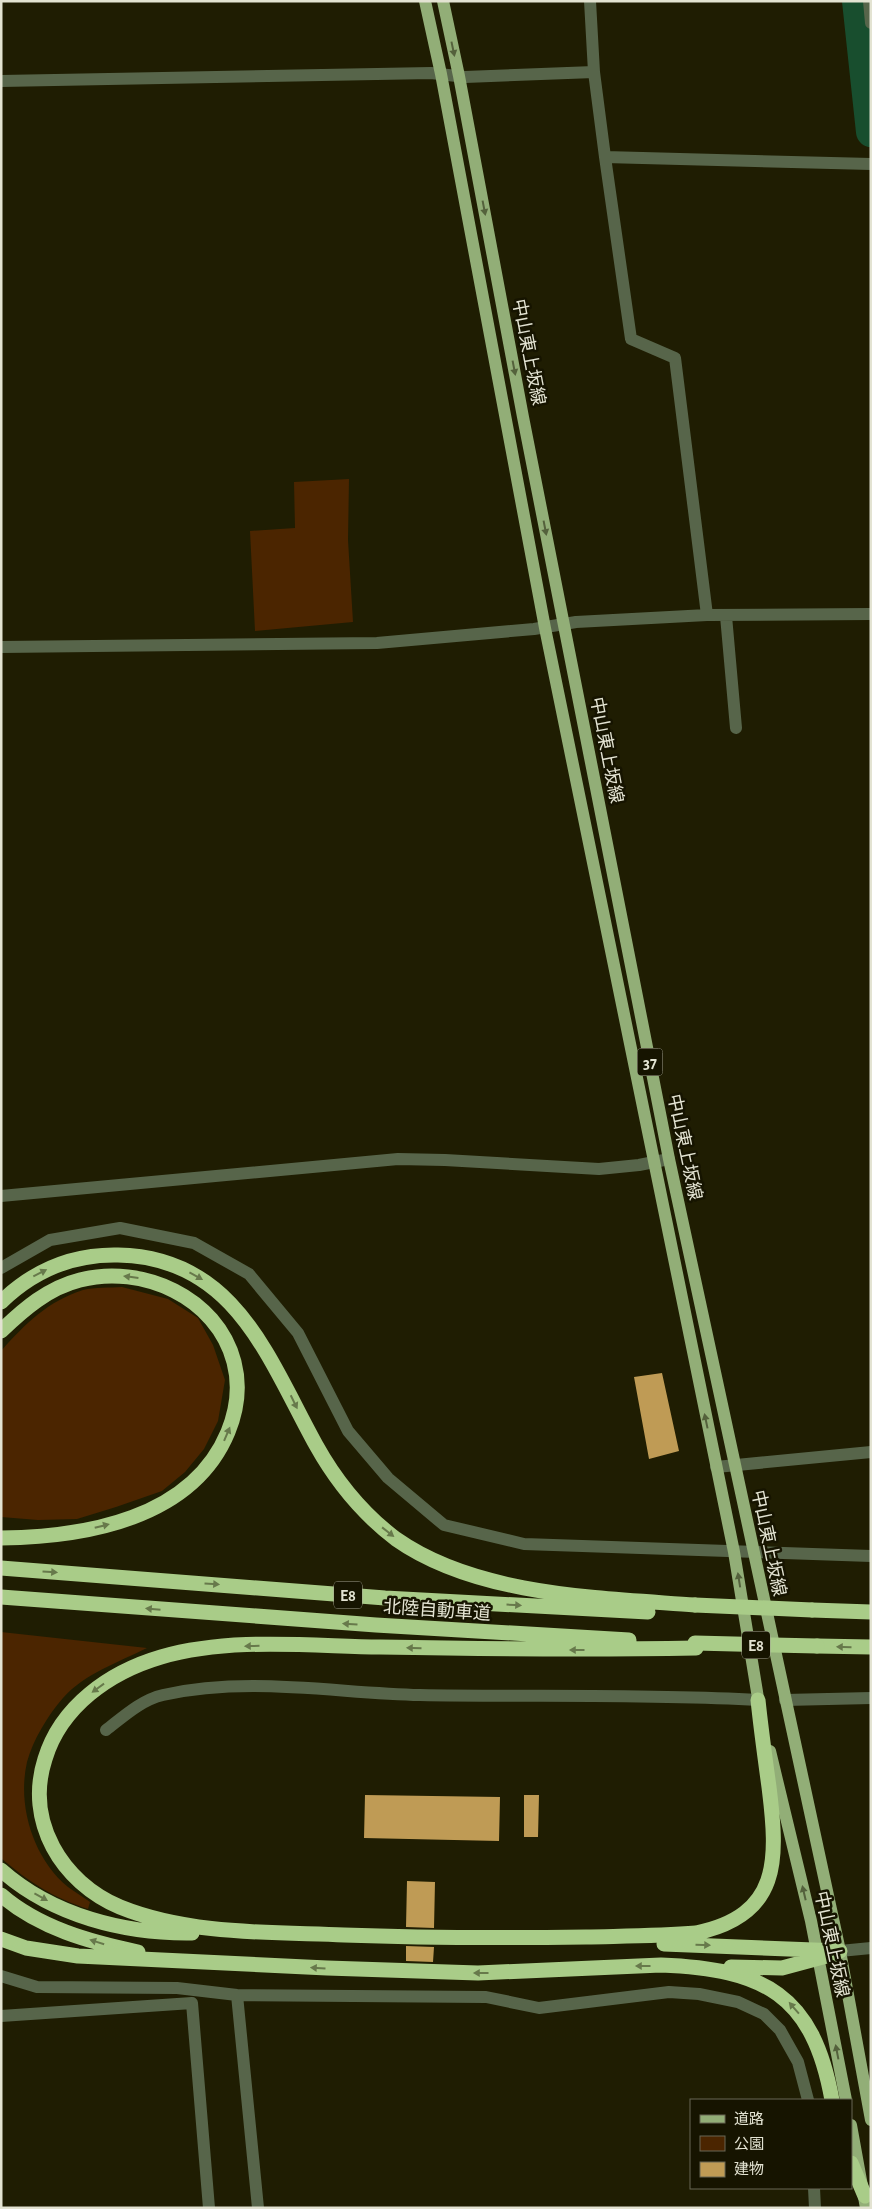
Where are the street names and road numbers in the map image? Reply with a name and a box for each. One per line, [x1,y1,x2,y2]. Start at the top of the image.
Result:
street label: 中山東上坂線 [509,297,549,407]
street label: 中山東上坂線 [587,695,627,805]
road number: 37 [638,1048,662,1076]
street label: 中山東上坂線 [664,1092,706,1202]
street label: 中山東上坂線 [748,1488,790,1598]
road number: E8 [334,1582,362,1608]
street label: 北陸自動車道 [382,1596,492,1624]
road number: E8 [742,1632,770,1658]
street label: 中山東上坂線 [811,1889,853,1999]

